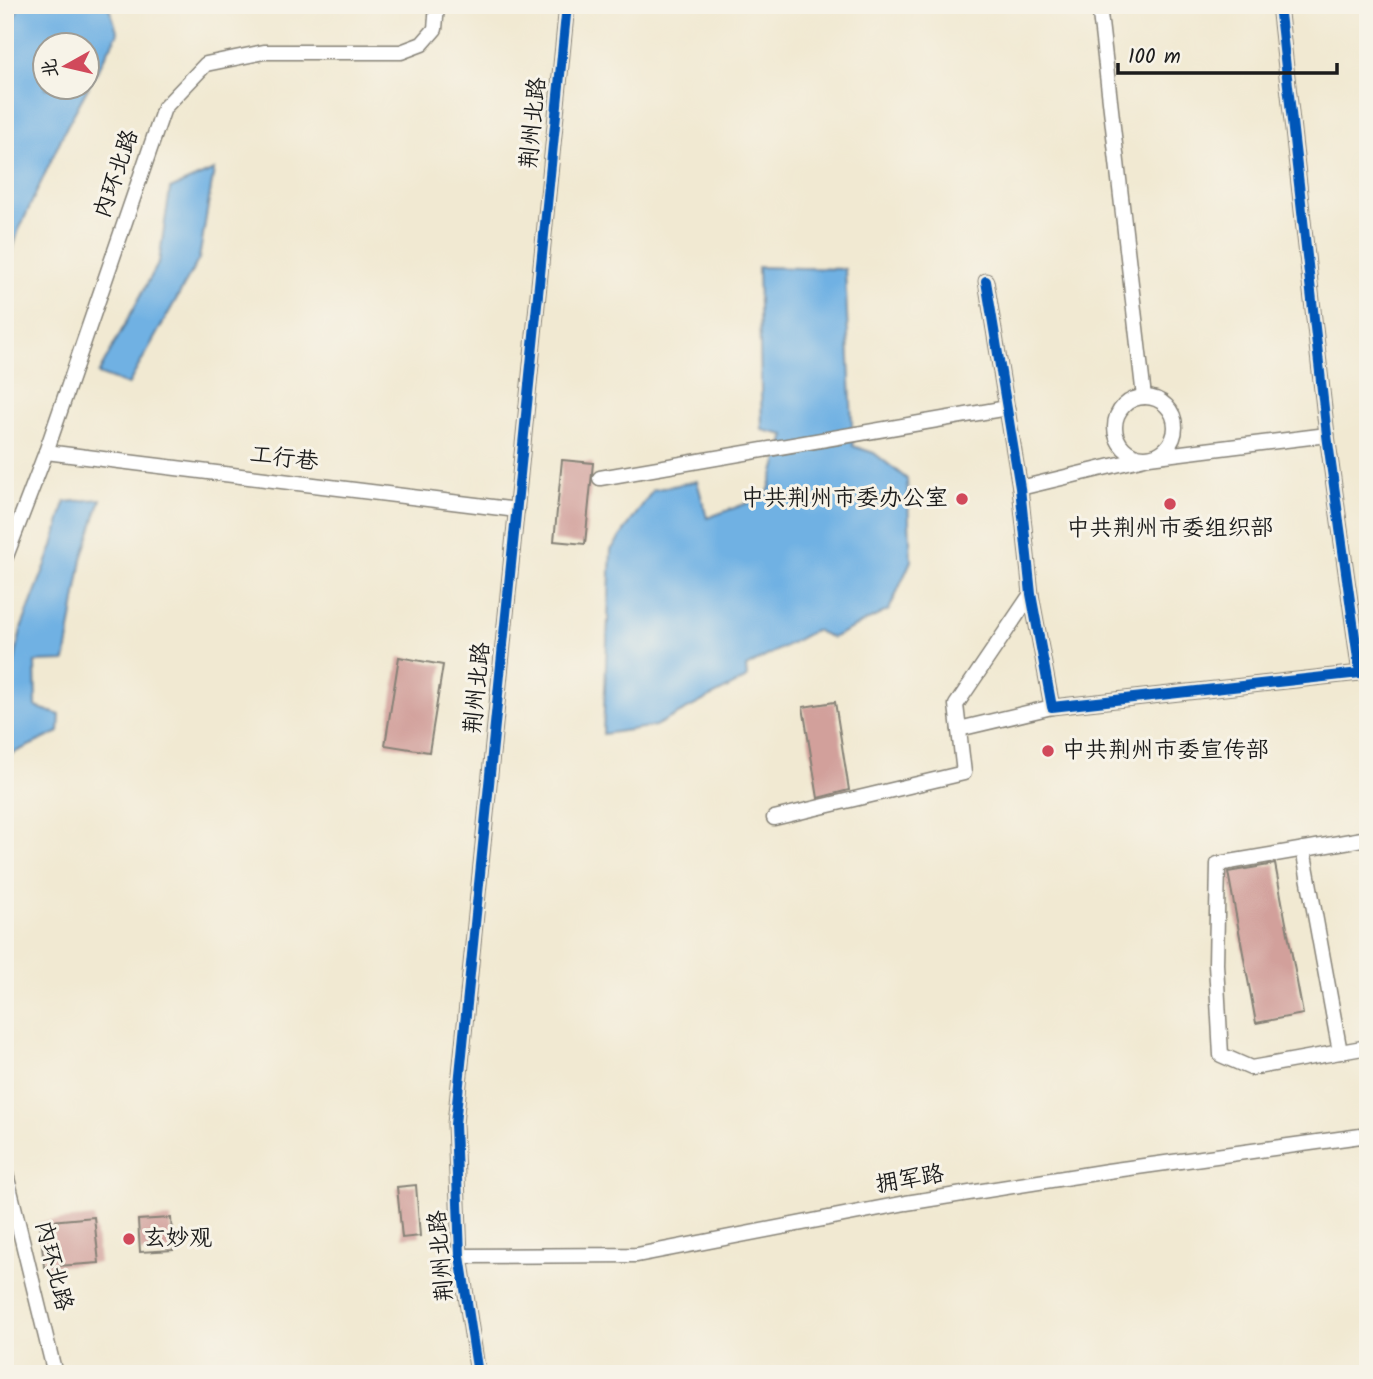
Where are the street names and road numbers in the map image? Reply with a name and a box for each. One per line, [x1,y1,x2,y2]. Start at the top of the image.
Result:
street label: 荆州北路 [511,75,557,171]
street label: 内环北路 [85,125,149,223]
street label: 工行巷 [248,437,321,481]
street label: 荆州北路 [455,640,501,736]
street label: 拥军路 [873,1156,947,1204]
street label: 荆州北路 [420,1209,464,1303]
street label: 内环北路 [24,1217,82,1315]

